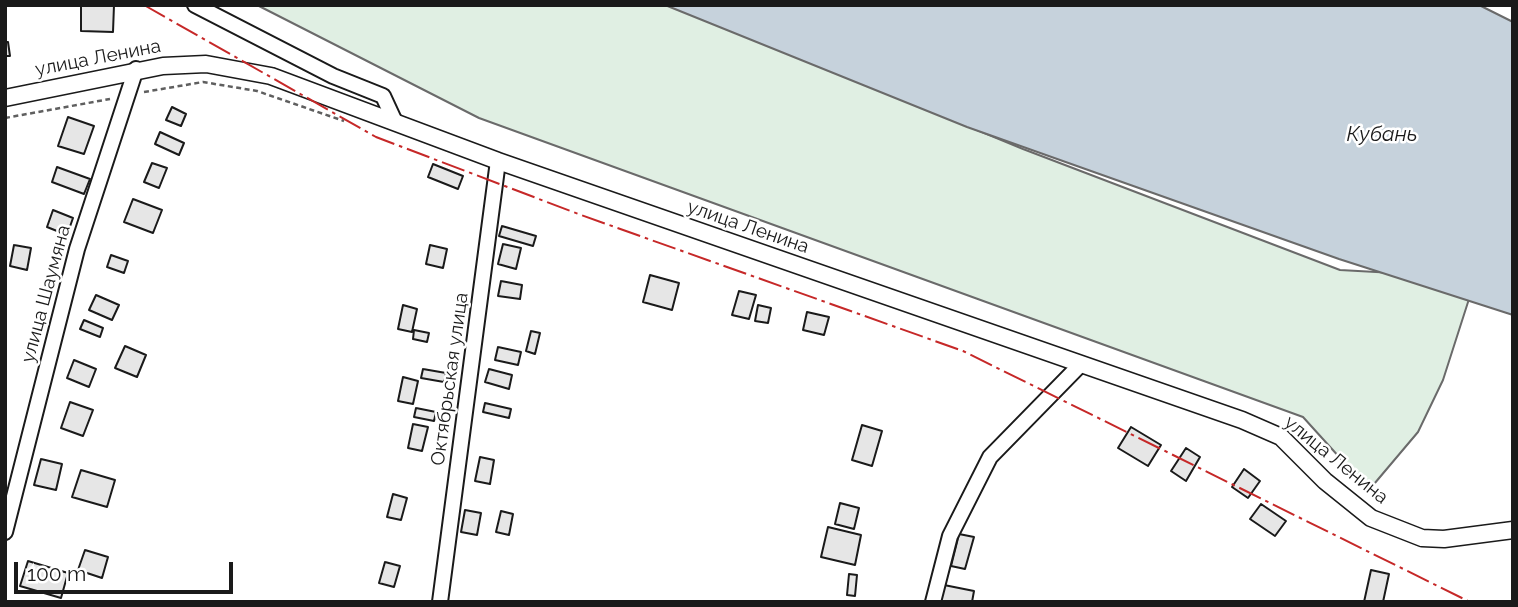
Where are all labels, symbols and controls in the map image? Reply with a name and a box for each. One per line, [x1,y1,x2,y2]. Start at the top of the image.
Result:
street label: улица Ленина [33,35,163,81]
water label: Кубань [1347,122,1417,148]
street label: улица Ленина [684,195,812,259]
street label: улица Шаумяна [17,223,75,365]
street label: Октябрьская улица [427,291,473,467]
street label: улица Ленина [1279,411,1393,509]
scale bar [18,548,236,592]
text: 100 m [27,561,86,586]

